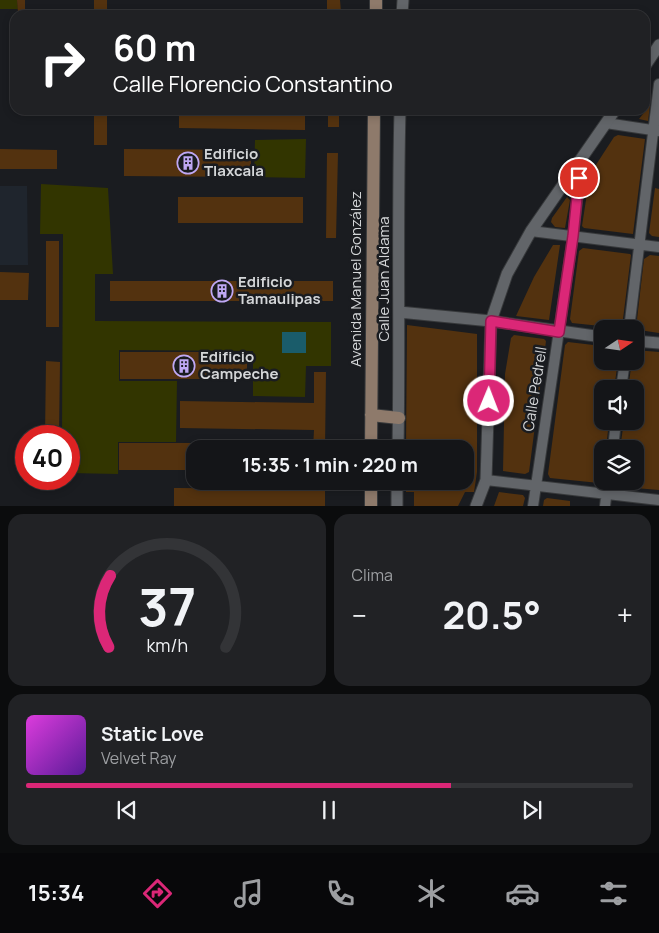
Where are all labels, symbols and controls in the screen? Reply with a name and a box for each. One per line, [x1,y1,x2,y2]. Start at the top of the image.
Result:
text: 60 m [113,24,196,72]
icon: right [30,30,95,95]
text: Calle Florencio Constantino [113,69,393,99]
place label: Edificio Tlaxcala [204,143,264,181]
building icon: Edificio Tlaxcala [176,151,200,175]
pin [558,157,600,199]
icon: arrive [565,164,593,192]
street label: Avenida Manuel González [345,191,366,367]
street label: Calle Juan Aldama [373,216,394,342]
place label: Edificio Tamaulipas [238,271,321,309]
building icon: Edificio Tamaulipas [210,279,234,303]
north arrow [594,320,644,370]
map controls [594,320,644,490]
street label: Calle Pedrell [517,345,552,433]
place label: Edificio Campeche [200,346,279,384]
building icon: Edificio Campeche [172,354,196,378]
position arrow [462,374,514,426]
button: sound [594,380,644,430]
speed limit sign: 40 [15,425,80,490]
button: layers [594,440,644,490]
text: 15:35 · 1 min · 220 m [242,452,418,478]
text: Clima [352,564,393,586]
text: 37 [138,571,196,642]
text: 20.5° [442,588,541,640]
text: − [352,596,367,634]
text: + [617,596,633,634]
text: km/h [146,633,188,657]
text: Static Love [101,721,204,747]
text: Velvet Ray [101,747,177,769]
icon: previous [113,796,141,824]
icon: pause [315,796,343,824]
icon: next [518,796,546,824]
icon: directions [140,876,175,911]
icon: music [231,876,266,911]
icon: phone [323,876,358,911]
icon: climate [414,876,449,911]
icon: car [505,876,540,911]
icon: filters [596,876,631,911]
text: 15:34 [28,878,84,908]

